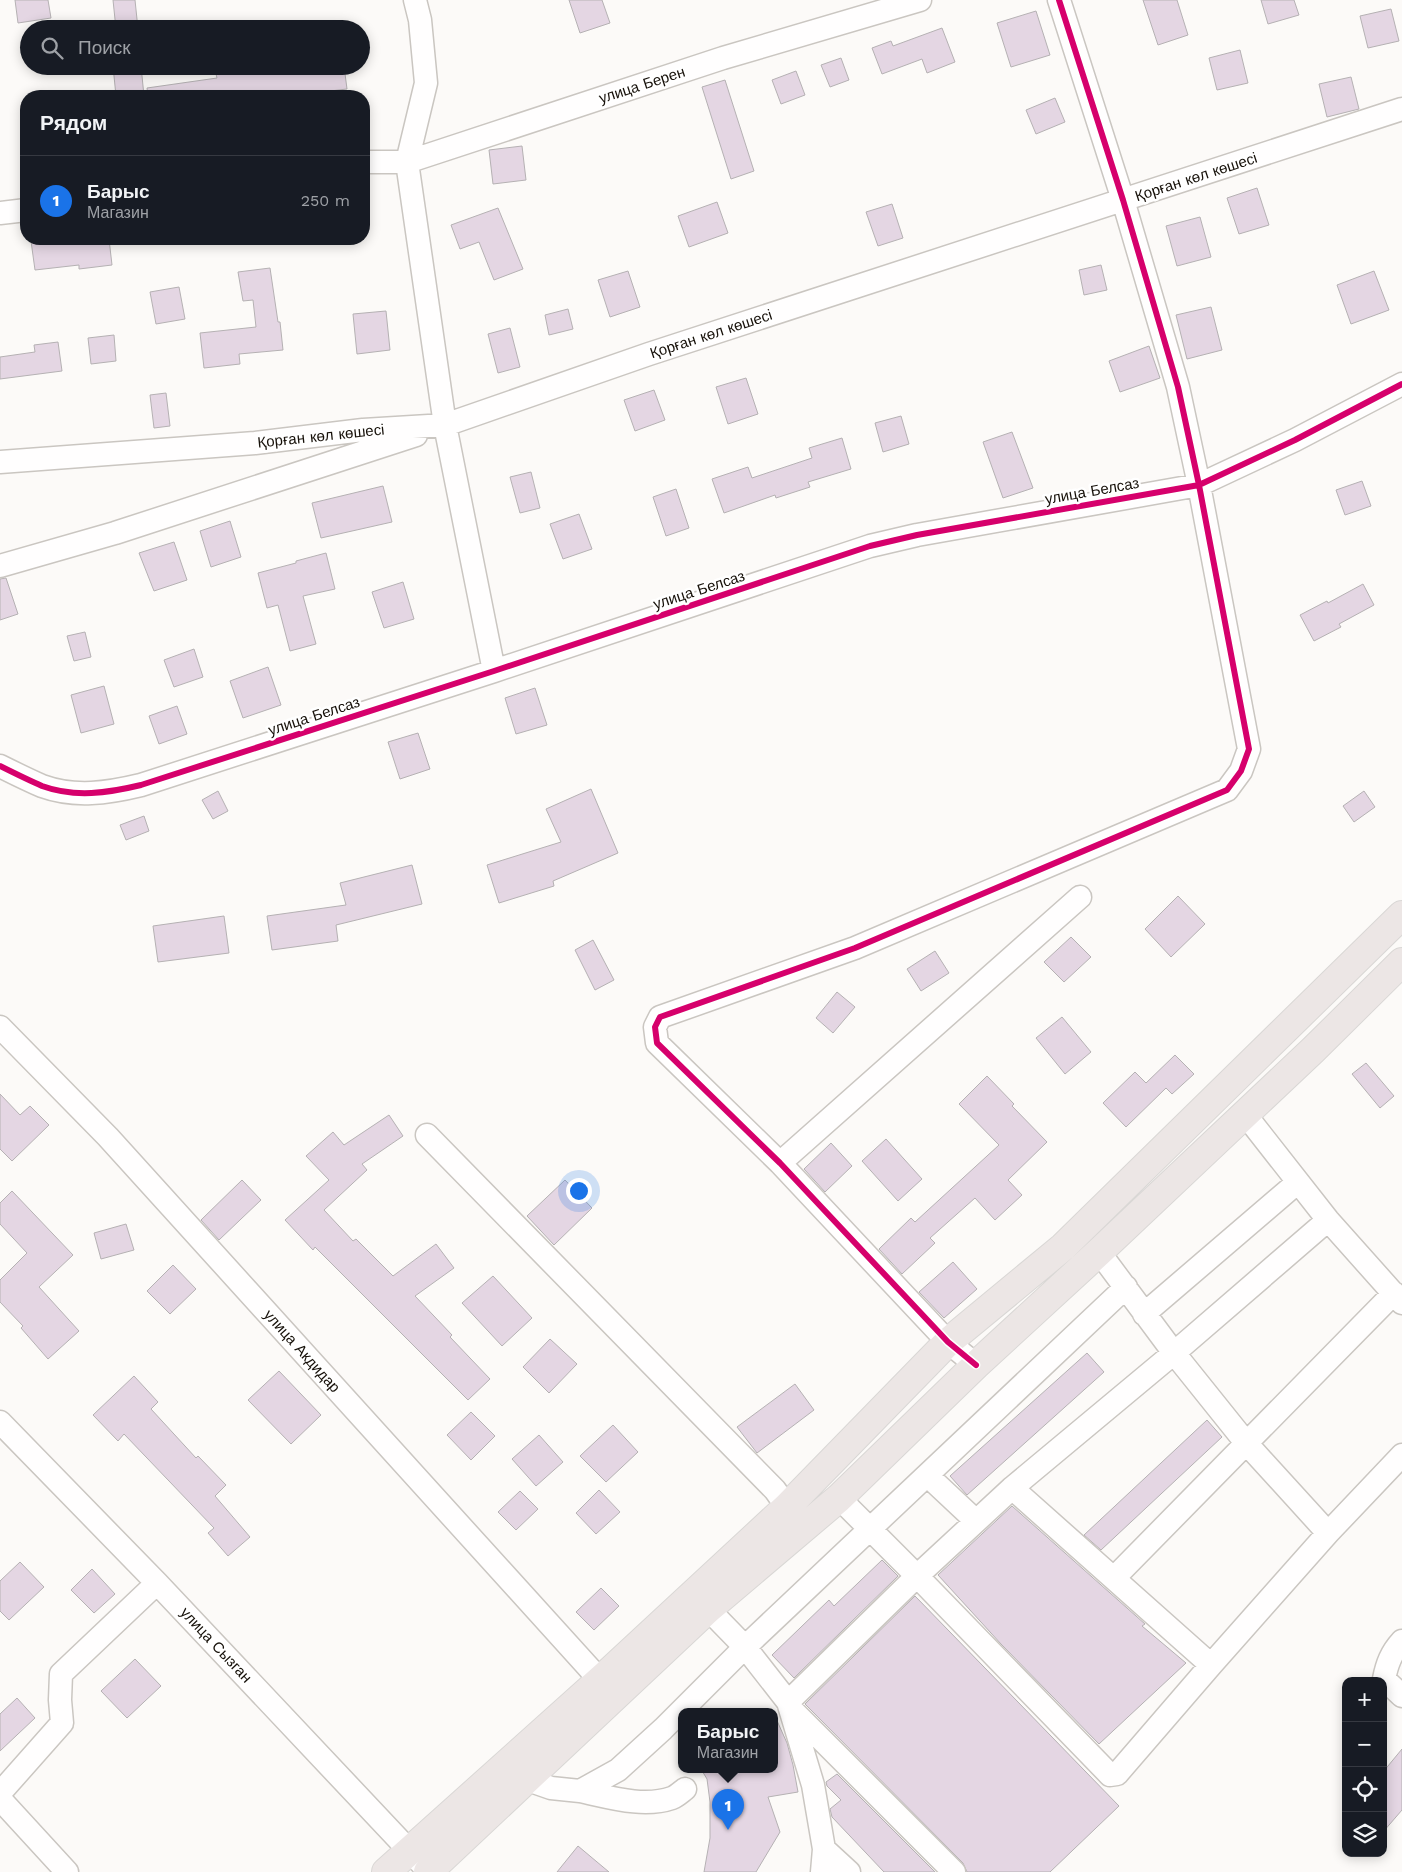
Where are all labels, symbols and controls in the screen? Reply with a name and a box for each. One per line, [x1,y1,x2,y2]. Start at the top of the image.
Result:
search box [20,20,370,75]
icon: search [38,34,66,62]
text: Поиск [78,36,131,59]
street label: улица Берен [597,63,687,107]
text: Рядом [40,110,107,135]
street label: Қорған көл көшесі [1133,149,1259,205]
text: Барыс [87,180,150,203]
text: 1 [53,191,59,210]
text: 250 m [301,191,350,210]
text: Магазин [87,203,149,222]
street label: Қорған көл көшесі [648,306,774,362]
street label: Қорған көл көшесі [257,420,385,452]
street label: улица Белсаз [1043,474,1141,508]
street label: улица Белсаз [651,567,747,613]
street label: улица Белсаз [266,693,362,739]
your location [566,1178,592,1204]
street label: улица Акдидар [260,1306,344,1396]
street label: улица Сызган [176,1604,256,1686]
map controls [1342,1677,1387,1857]
button: + [1342,1677,1387,1722]
popup [678,1708,778,1773]
text: Барыс [697,1720,759,1743]
button: − [1342,1722,1387,1767]
text: Магазин [697,1743,758,1762]
button: locate [1342,1767,1387,1812]
pin: 1 [712,1789,744,1830]
button: layers [1342,1812,1387,1857]

